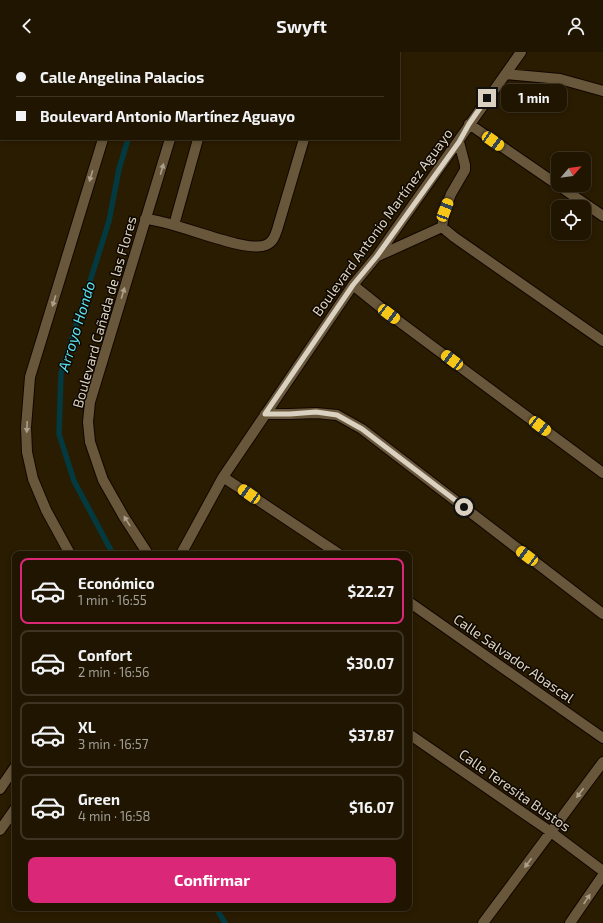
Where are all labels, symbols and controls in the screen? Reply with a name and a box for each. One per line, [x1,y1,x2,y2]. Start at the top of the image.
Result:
icon: back [16,15,38,37]
text: Swyft [276,15,327,37]
icon: person [565,15,587,37]
text: Calle Angelina Palacios [40,68,204,86]
callout: 1 min [501,84,567,112]
route end [478,89,496,107]
text: 1 min [518,90,550,106]
text: Boulevard Antonio Martínez Aguayo [40,107,295,125]
street label: Boulevard Antonio Martínez Aguayo [308,125,456,319]
car [480,129,506,153]
north arrow [551,152,591,192]
map controls [551,152,591,240]
one-way arrow [159,163,165,175]
one-way arrow [88,171,94,183]
car [435,197,455,223]
button: locate [551,200,591,240]
street label: Boulevard Cañada de las Flores [68,214,140,410]
water label: Arroyo Hondo [53,279,99,375]
one-way arrow [120,287,126,299]
one-way arrow [51,295,57,307]
car [376,302,402,326]
car [439,348,465,372]
car [527,414,553,438]
one-way arrow [23,421,30,433]
car [236,482,262,506]
route start [455,498,473,516]
one-way arrow [123,515,130,527]
car [514,544,540,568]
icon: car [30,573,66,609]
text: Económico [78,574,155,592]
text: $22.27 [348,582,394,600]
text: 1 min · 16:55 [78,592,147,608]
street label: Calle Salvador Abascal [450,610,578,707]
icon: car [30,645,66,681]
text: Confort [78,646,132,664]
text: $30.07 [346,654,394,672]
text: 2 min · 16:56 [78,664,149,680]
icon: car [30,717,66,753]
text: XL [78,718,96,736]
text: $37.87 [349,726,394,744]
text: 3 min · 16:57 [78,736,148,752]
street label: Calle Teresita Bustos [456,745,574,835]
one-way arrow [576,788,584,799]
icon: car [30,789,66,825]
text: Green [78,790,120,808]
text: $16.07 [349,798,394,816]
text: 4 min · 16:58 [78,808,150,824]
button: Confirmar [28,857,396,903]
one-way arrow [523,858,532,869]
one-way arrow [583,894,591,904]

